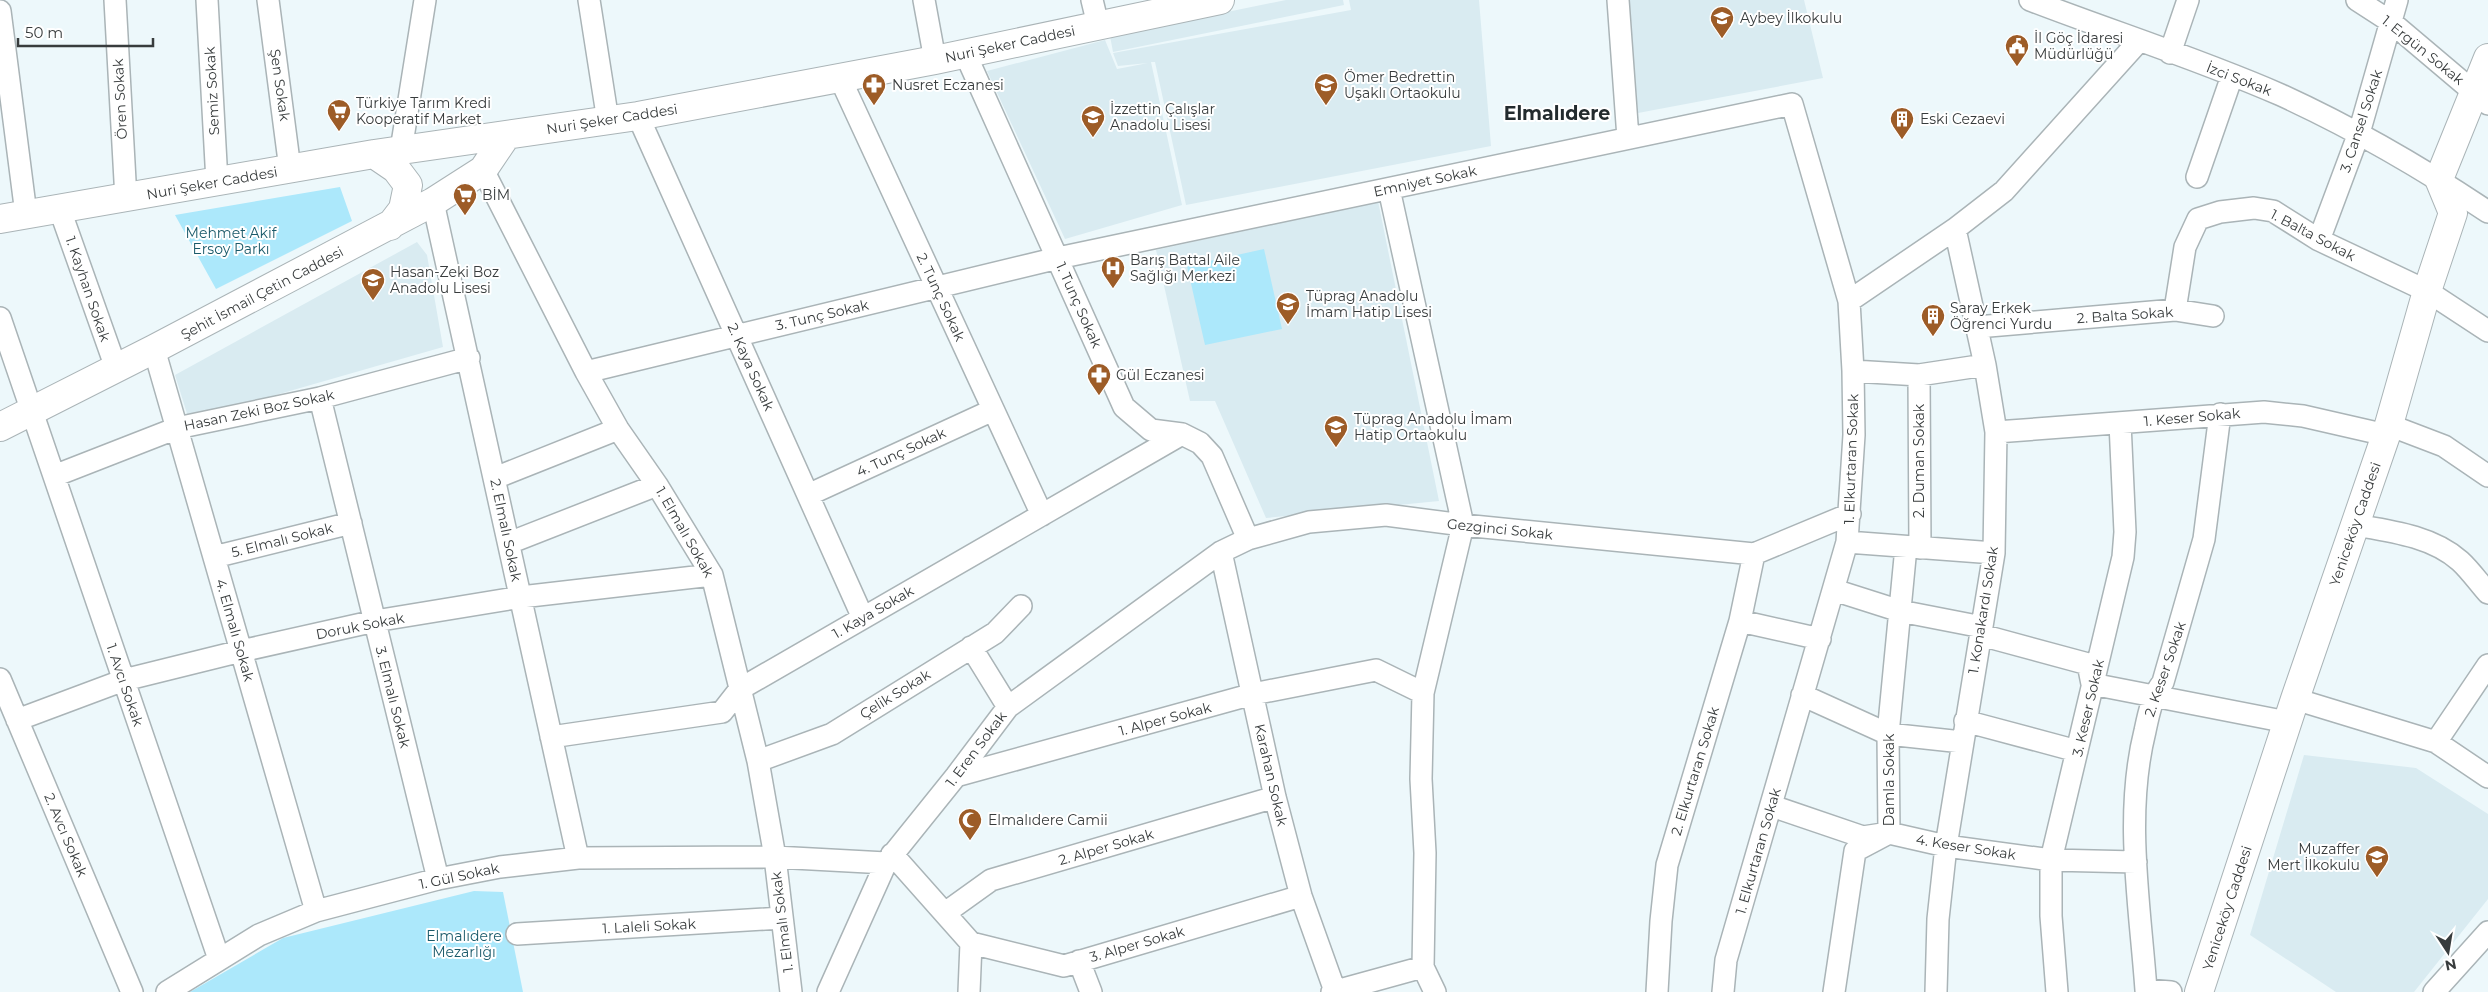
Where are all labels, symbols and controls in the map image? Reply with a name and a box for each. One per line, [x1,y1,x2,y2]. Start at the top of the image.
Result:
school or university icon: Aybey İlkokulu [1709,5,1735,39]
place label: Aybey İlkokulu [1740,9,1842,27]
street label: 1. Ergün Sokak [2378,11,2468,89]
scale bar [18,15,152,47]
street label: Nuri Şeker Caddesi [943,21,1077,67]
text: 50 m [25,23,63,42]
place label: İl Göç İdaresi Müdürlüğü [2034,29,2123,63]
public building icon: İl Göç İdaresi Müdürlüğü [2004,33,2030,67]
street label: Semiz Sokak [201,46,223,136]
street label: Şen Sokak [266,48,294,123]
street label: Ören Sokak [109,57,131,140]
street label: İzci Sokak [2204,58,2275,100]
street label: 3. Cansel Sokak [2336,67,2386,175]
place label: Ömer Bedrettin Uşaklı Ortaokulu [1344,68,1461,102]
pharmacy icon: Nusret Eczanesi [861,72,887,106]
school or university icon: Ömer Bedrettin Uşaklı Ortaokulu [1313,72,1339,106]
place label: Nusret Eczanesi [892,76,1004,94]
place label: Türkiye Tarım Kredi Kooperatif Market [356,94,491,128]
supermarket icon: Türkiye Tarım Kredi Kooperatif Market [326,98,352,132]
street label: Nuri Şeker Caddesi [545,100,679,138]
place label: İzzettin Çalışlar Anadolu Lisesi [1110,100,1215,134]
district label: Elmalıdere [1504,102,1610,125]
school or university icon: İzzettin Çalışlar Anadolu Lisesi [1080,104,1106,138]
building icon: Eski Cezaevi [1889,106,1915,140]
place label: Eski Cezaevi [1920,110,2005,128]
street label: Emniyet Sokak [1372,161,1479,201]
street label: Nuri Şeker Caddesi [145,163,279,203]
supermarket icon: BİM [452,182,478,216]
place label: BİM [482,186,510,204]
street label: 1. Balta Sokak [2267,205,2359,265]
park label: Mehmet Akif Ersoy Parkı [186,224,278,258]
street label: 1. Kayhan Sokak [62,234,115,345]
street label: Şehit İsmail Çetin Caddesi [178,242,346,344]
street label: 2. Tunç Sokak [913,250,970,345]
place label: Barış Battal Aile Sağlığı Merkezi [1130,251,1240,285]
hospital icon: Barış Battal Aile Sağlığı Merkezi [1100,255,1126,289]
street label: 1. Tunç Sokak [1052,259,1106,351]
place label: Hasan-Zeki Boz Anadolu Lisesi [390,263,499,297]
school or university icon: Hasan-Zeki Boz Anadolu Lisesi [360,267,386,301]
place label: Tüprag Anadolu İmam Hatip Lisesi [1306,287,1432,321]
school or university icon: Tüprag Anadolu İmam Hatip Lisesi [1275,291,1301,325]
street label: 3. Tunç Sokak [774,295,871,334]
place label: Saray Erkek Öğrenci Yurdu [1950,299,2052,333]
building icon: Saray Erkek Öğrenci Yurdu [1920,303,1946,337]
street label: 2. Balta Sokak [2076,303,2175,327]
street label: 2. Kaya Sokak [724,320,779,414]
pharmacy icon: Gül Eczanesi [1086,362,1112,396]
place label: Gül Eczanesi [1116,366,1205,384]
street label: Hasan Zeki Boz Sokak [182,385,336,435]
street label: 1. Elkurtaran Sokak [1840,393,1862,525]
street label: 2. Duman Sokak [1910,403,1928,518]
street label: 1. Keser Sokak [2143,404,2242,430]
place label: Tüprag Anadolu İmam Hatip Ortaokulu [1354,410,1512,444]
school or university icon: Tüprag Anadolu İmam Hatip Ortaokulu [1323,414,1349,448]
street label: 4. Tunç Sokak [853,423,949,481]
street label: Yeniceköy Caddesi [2325,460,2385,588]
street label: 2. Elmalı Sokak [486,477,526,584]
street label: 1. Elmalı Sokak [652,484,718,581]
street label: Gezginci Sokak [1446,514,1555,544]
street label: 5. Elmalı Sokak [229,519,335,561]
street label: 1. Konakardı Sokak [1964,544,2002,675]
street label: 4. Elmalı Sokak [212,577,258,684]
street label: 1. Kaya Sokak [829,581,917,643]
street label: Doruk Sokak [314,608,406,643]
street label: 2. Keser Sokak [2140,618,2190,719]
street label: 1. Avcı Sokak [102,641,148,729]
street label: 3. Elmalı Sokak [372,644,414,750]
street label: 3. Keser Sokak [2068,657,2108,758]
street label: Çelik Sokak [856,665,934,723]
street label: 1. Alper Sokak [1117,698,1214,740]
street label: 2. Elkurtaran Sokak [1667,704,1723,838]
street label: 1. Eren Sokak [942,707,1011,790]
street label: Karahan Sokak [1250,722,1292,829]
street label: Damla Sokak [1880,733,1898,826]
street label: 1. Elkurtaran Sokak [1731,785,1785,916]
street label: 2. Avcı Sokak [40,790,92,880]
mosque icon: Elmalıdere Camii [957,807,983,841]
place label: Elmalıdere Camii [988,811,1108,829]
street label: 2. Alper Sokak [1056,825,1156,869]
street label: 4. Keser Sokak [1915,830,2018,864]
place label: Muzaffer Mert İlkokulu [2267,840,2360,874]
street label: Yeniceköy Caddesi [2198,843,2256,973]
school or university icon: Muzaffer Mert İlkokulu [2364,844,2390,878]
street label: 1. Gül Sokak [417,859,501,893]
street label: 1. Elmalı Sokak [767,870,797,973]
street label: 1. Laleli Sokak [602,915,697,937]
street label: 3. Alper Sokak [1088,922,1187,966]
park label: Elmalıdere Mezarlığı [426,927,502,961]
north arrow [2423,927,2473,977]
text: N [2443,955,2458,975]

